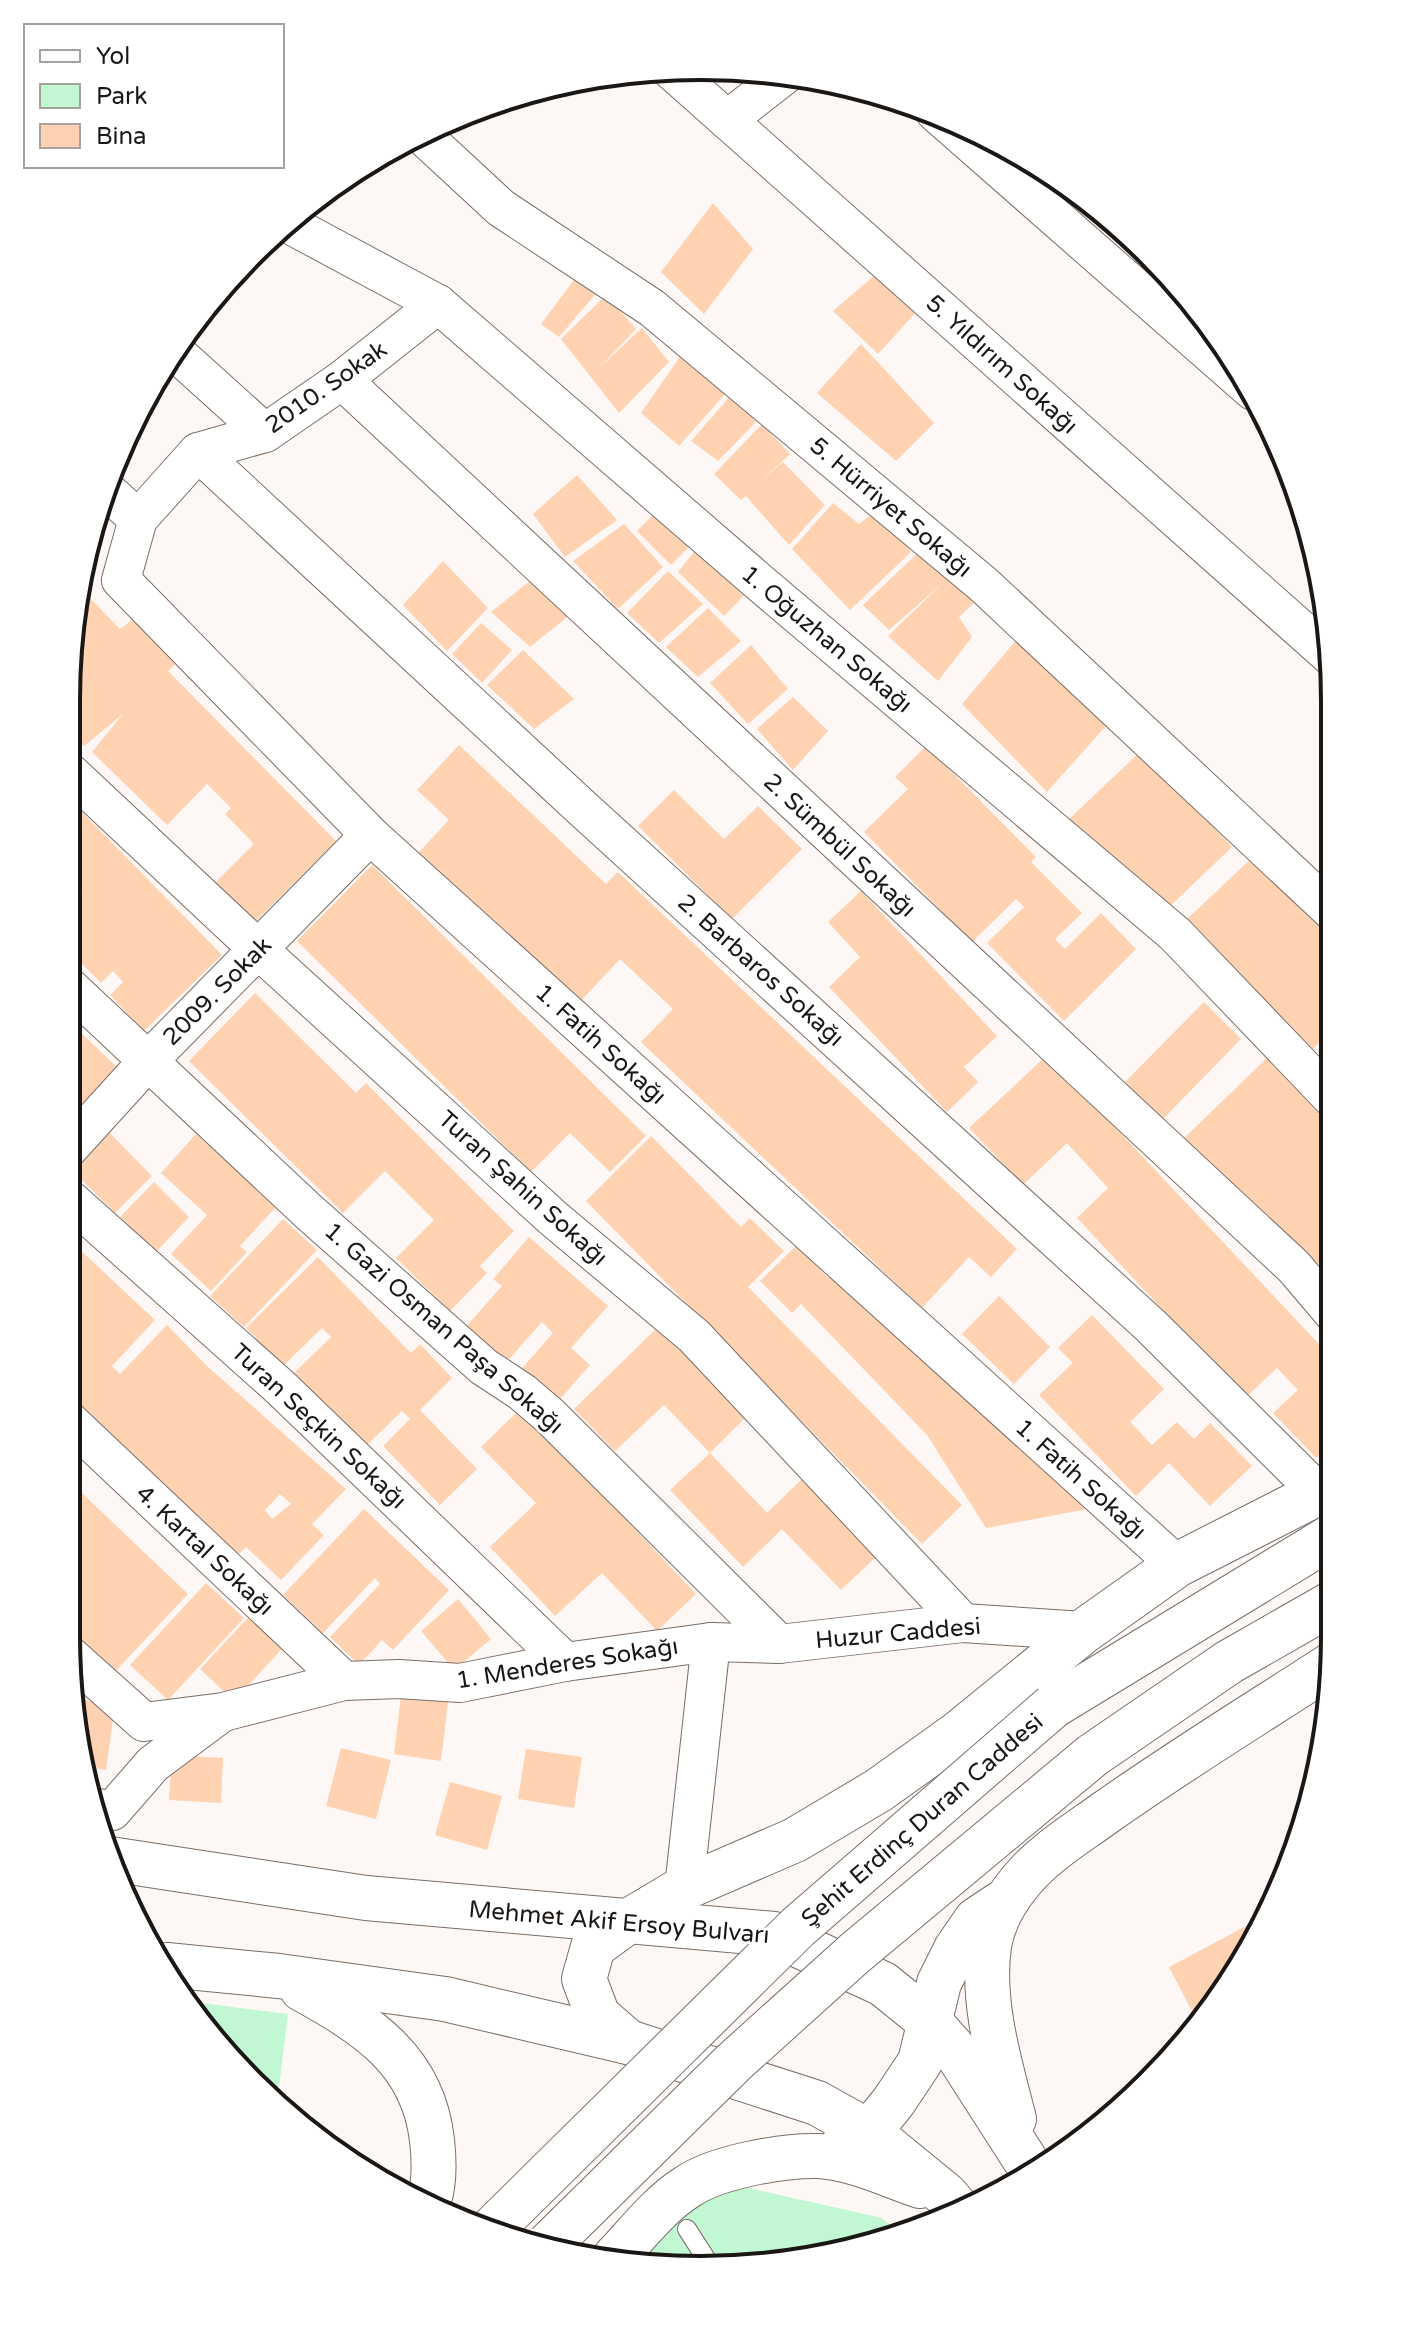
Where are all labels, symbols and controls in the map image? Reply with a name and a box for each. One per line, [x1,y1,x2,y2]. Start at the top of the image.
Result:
legend [24,24,284,168]
text: Yol [96,42,130,71]
text: Park [96,82,147,111]
text: Bina [96,122,147,151]
street label: 5. Yıldırım Sokağı [920,289,1084,440]
street label: 2010. Sokak [260,335,393,440]
street label: 5. Hürriyet Sokağı [804,431,978,584]
street label: 1. Oğuzhan Sokağı [735,559,918,719]
street label: 2. Sümbül Sokağı [758,767,922,923]
street label: 2. Barbaros Sokağı [672,888,850,1053]
street label: 2009. Sokak [157,931,278,1052]
street label: 1. Fatih Sokağı [529,978,672,1111]
street label: Turan Şahin Sokağı [432,1105,613,1272]
street label: 1. Gazi Osman Paşa Sokağı [318,1217,569,1440]
street label: Turan Seçkin Sokağı [225,1338,412,1515]
street label: 1. Fatih Sokağı [1009,1413,1152,1546]
street label: 4. Kartal Sokağı [130,1479,280,1622]
street label: Huzur Caddesi [814,1612,982,1655]
street label: 1. Menderes Sokağı [454,1632,680,1695]
street label: Şehit Erdinç Duran Caddesi [796,1708,1049,1933]
street label: Mehmet Akif Ersoy Bulvarı [467,1895,771,1950]

